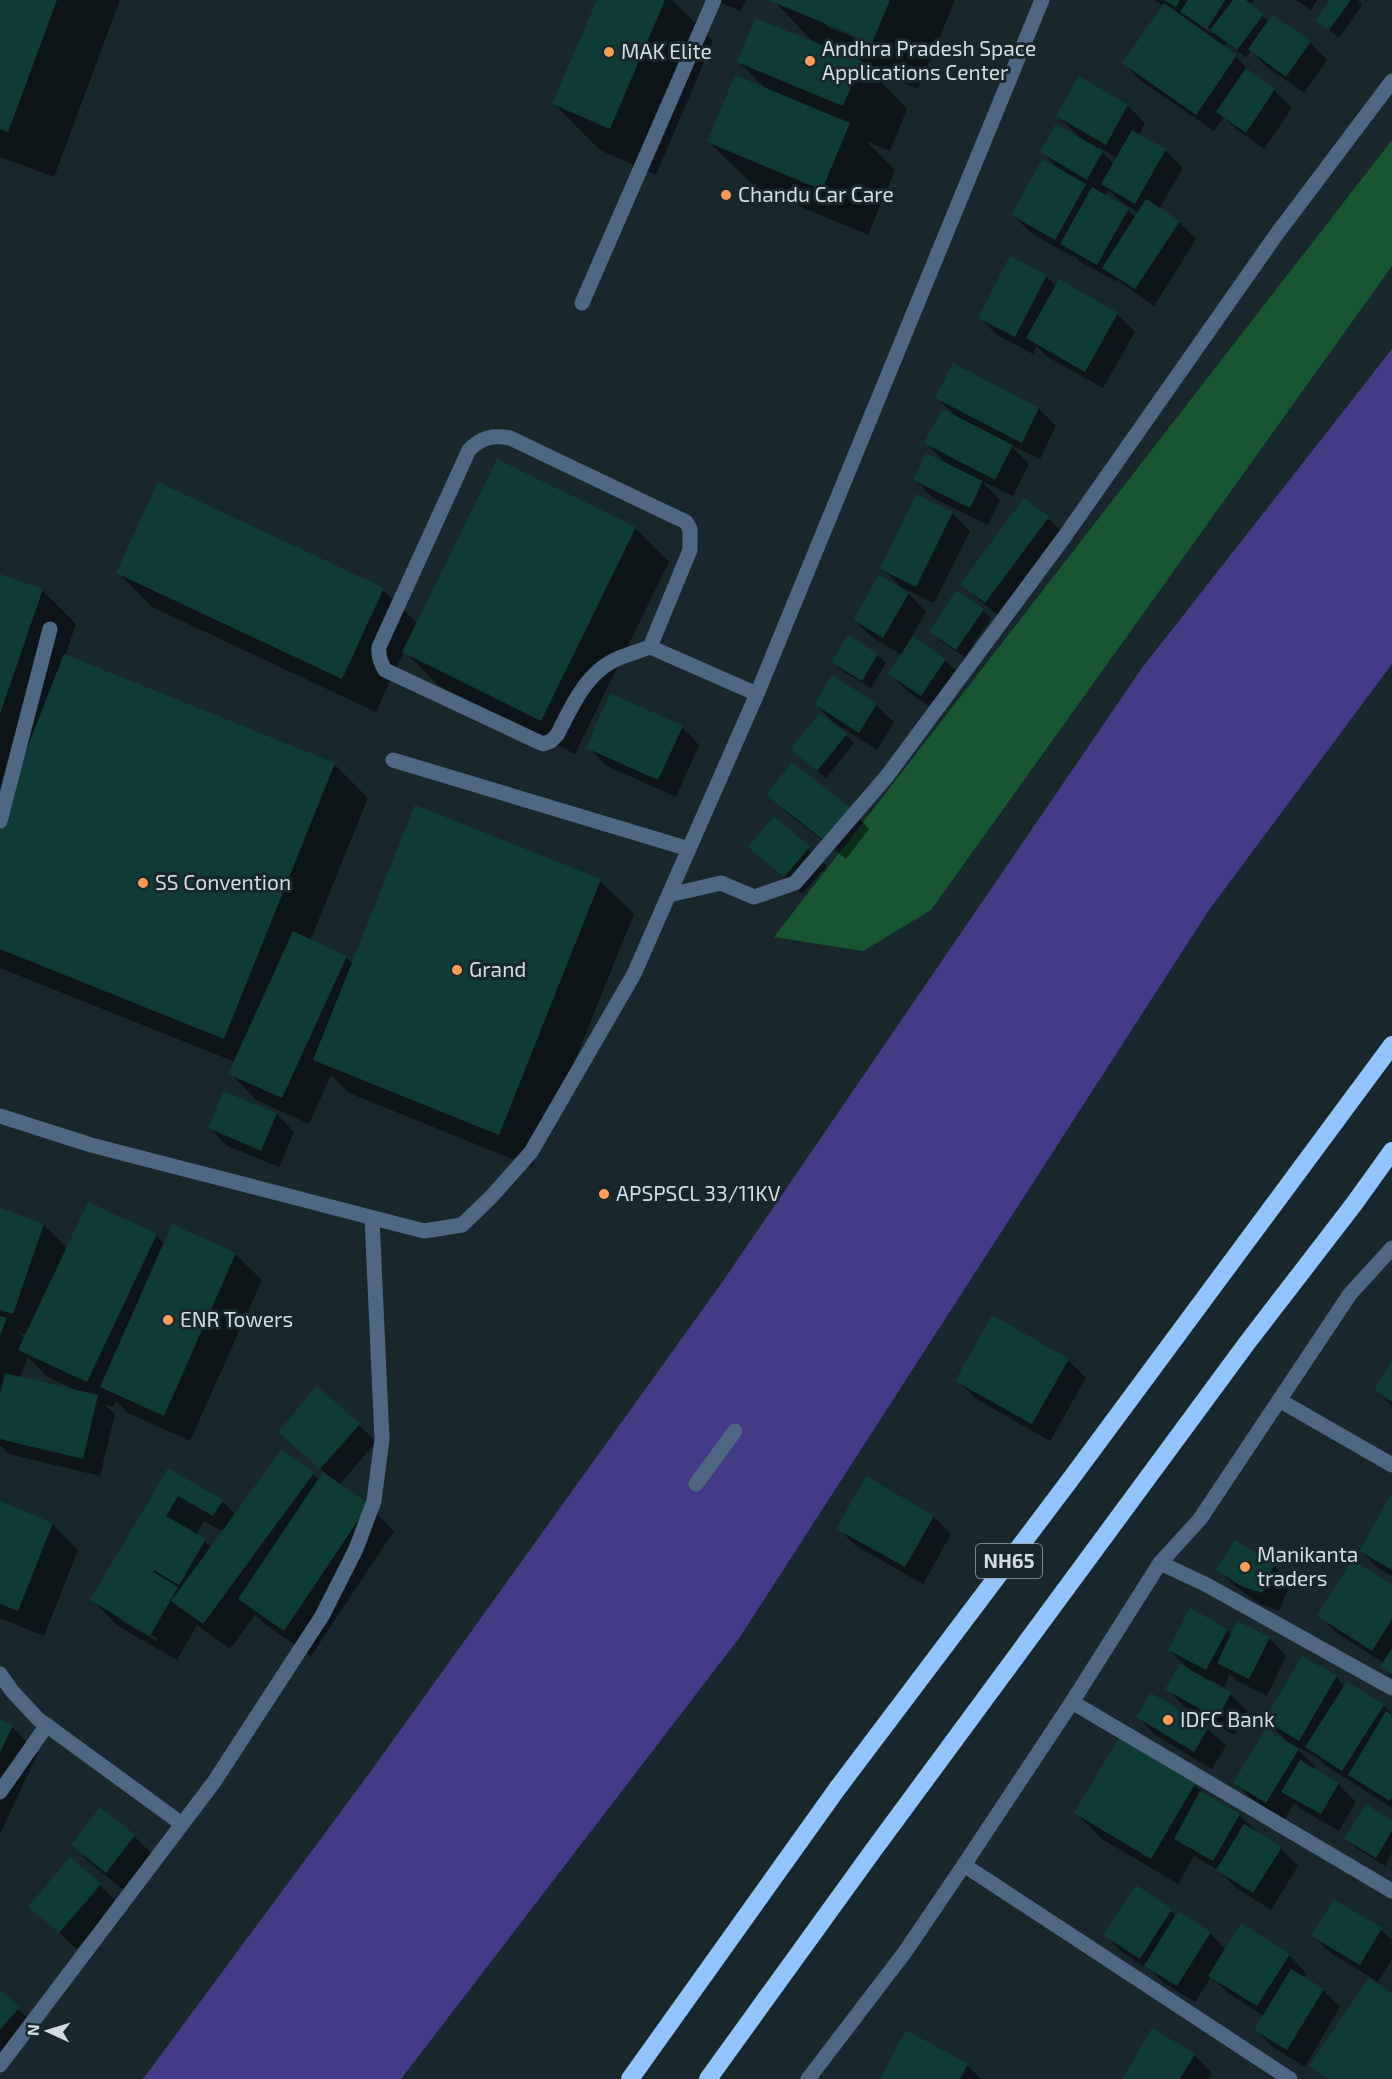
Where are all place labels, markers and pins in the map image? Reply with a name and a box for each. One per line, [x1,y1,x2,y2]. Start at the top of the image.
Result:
place label: Andhra Pradesh Space Applications Center [822,35,1036,84]
place label: MAK Elite [621,38,712,63]
marker: MAK Elite [602,45,616,59]
marker: Andhra Pradesh Space Applications Center [803,54,817,68]
place label: Chandu Car Care [738,181,894,206]
marker: Chandu Car Care [719,188,733,202]
place label: SS Convention [155,869,291,894]
marker: SS Convention [136,876,150,890]
place label: Grand [469,956,526,981]
marker: Grand [450,963,464,977]
place label: APSPSCL 33/11KV [616,1180,781,1205]
marker: APSPSCL 33/11KV [597,1187,611,1201]
place label: ENR Towers [180,1306,293,1331]
marker: ENR Towers [161,1313,175,1327]
place label: Manikanta traders [1257,1541,1358,1590]
marker: Manikanta traders [1238,1560,1252,1574]
place label: IDFC Bank [1180,1706,1275,1731]
marker: IDFC Bank [1161,1713,1175,1727]

